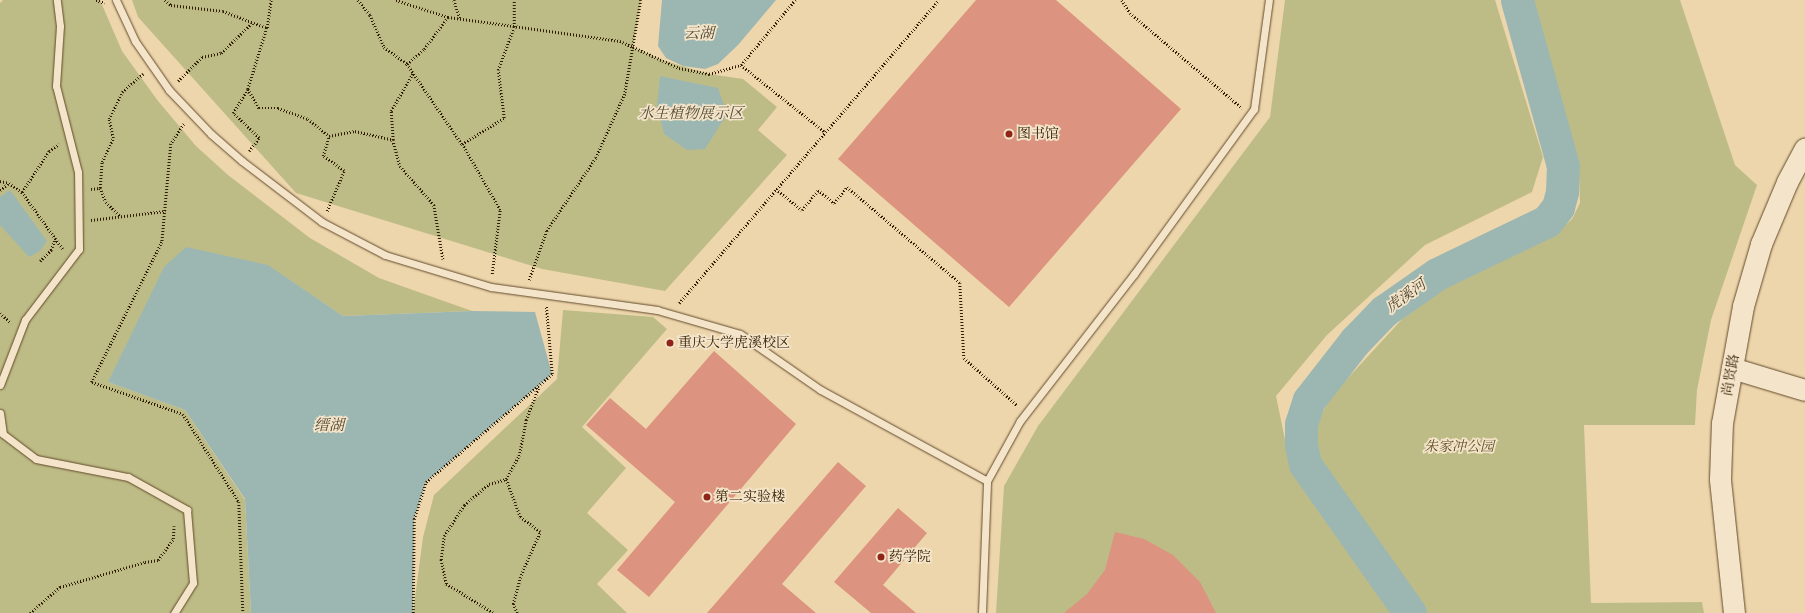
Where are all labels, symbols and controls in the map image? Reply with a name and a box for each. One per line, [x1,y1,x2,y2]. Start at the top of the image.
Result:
water label: 云湖 [684,25,714,43]
water label: 水生植物展示区 [639,105,743,123]
place label: 图书馆 [1017,126,1059,142]
marker: 图书馆 [1004,129,1014,139]
water label: 虎溪河 [1383,275,1429,317]
place label: 重庆大学虎溪校区 [678,335,790,351]
marker: 重庆大学虎溪校区 [665,338,675,348]
street label: 尚贤路 [1719,353,1743,397]
water label: 缙湖 [314,417,344,435]
park label: 朱家冲公园 [1424,439,1494,455]
place label: 第二实验楼 [715,489,785,505]
marker: 第二实验楼 [702,492,712,502]
place label: 药学院 [889,549,931,565]
marker: 药学院 [876,552,886,562]

